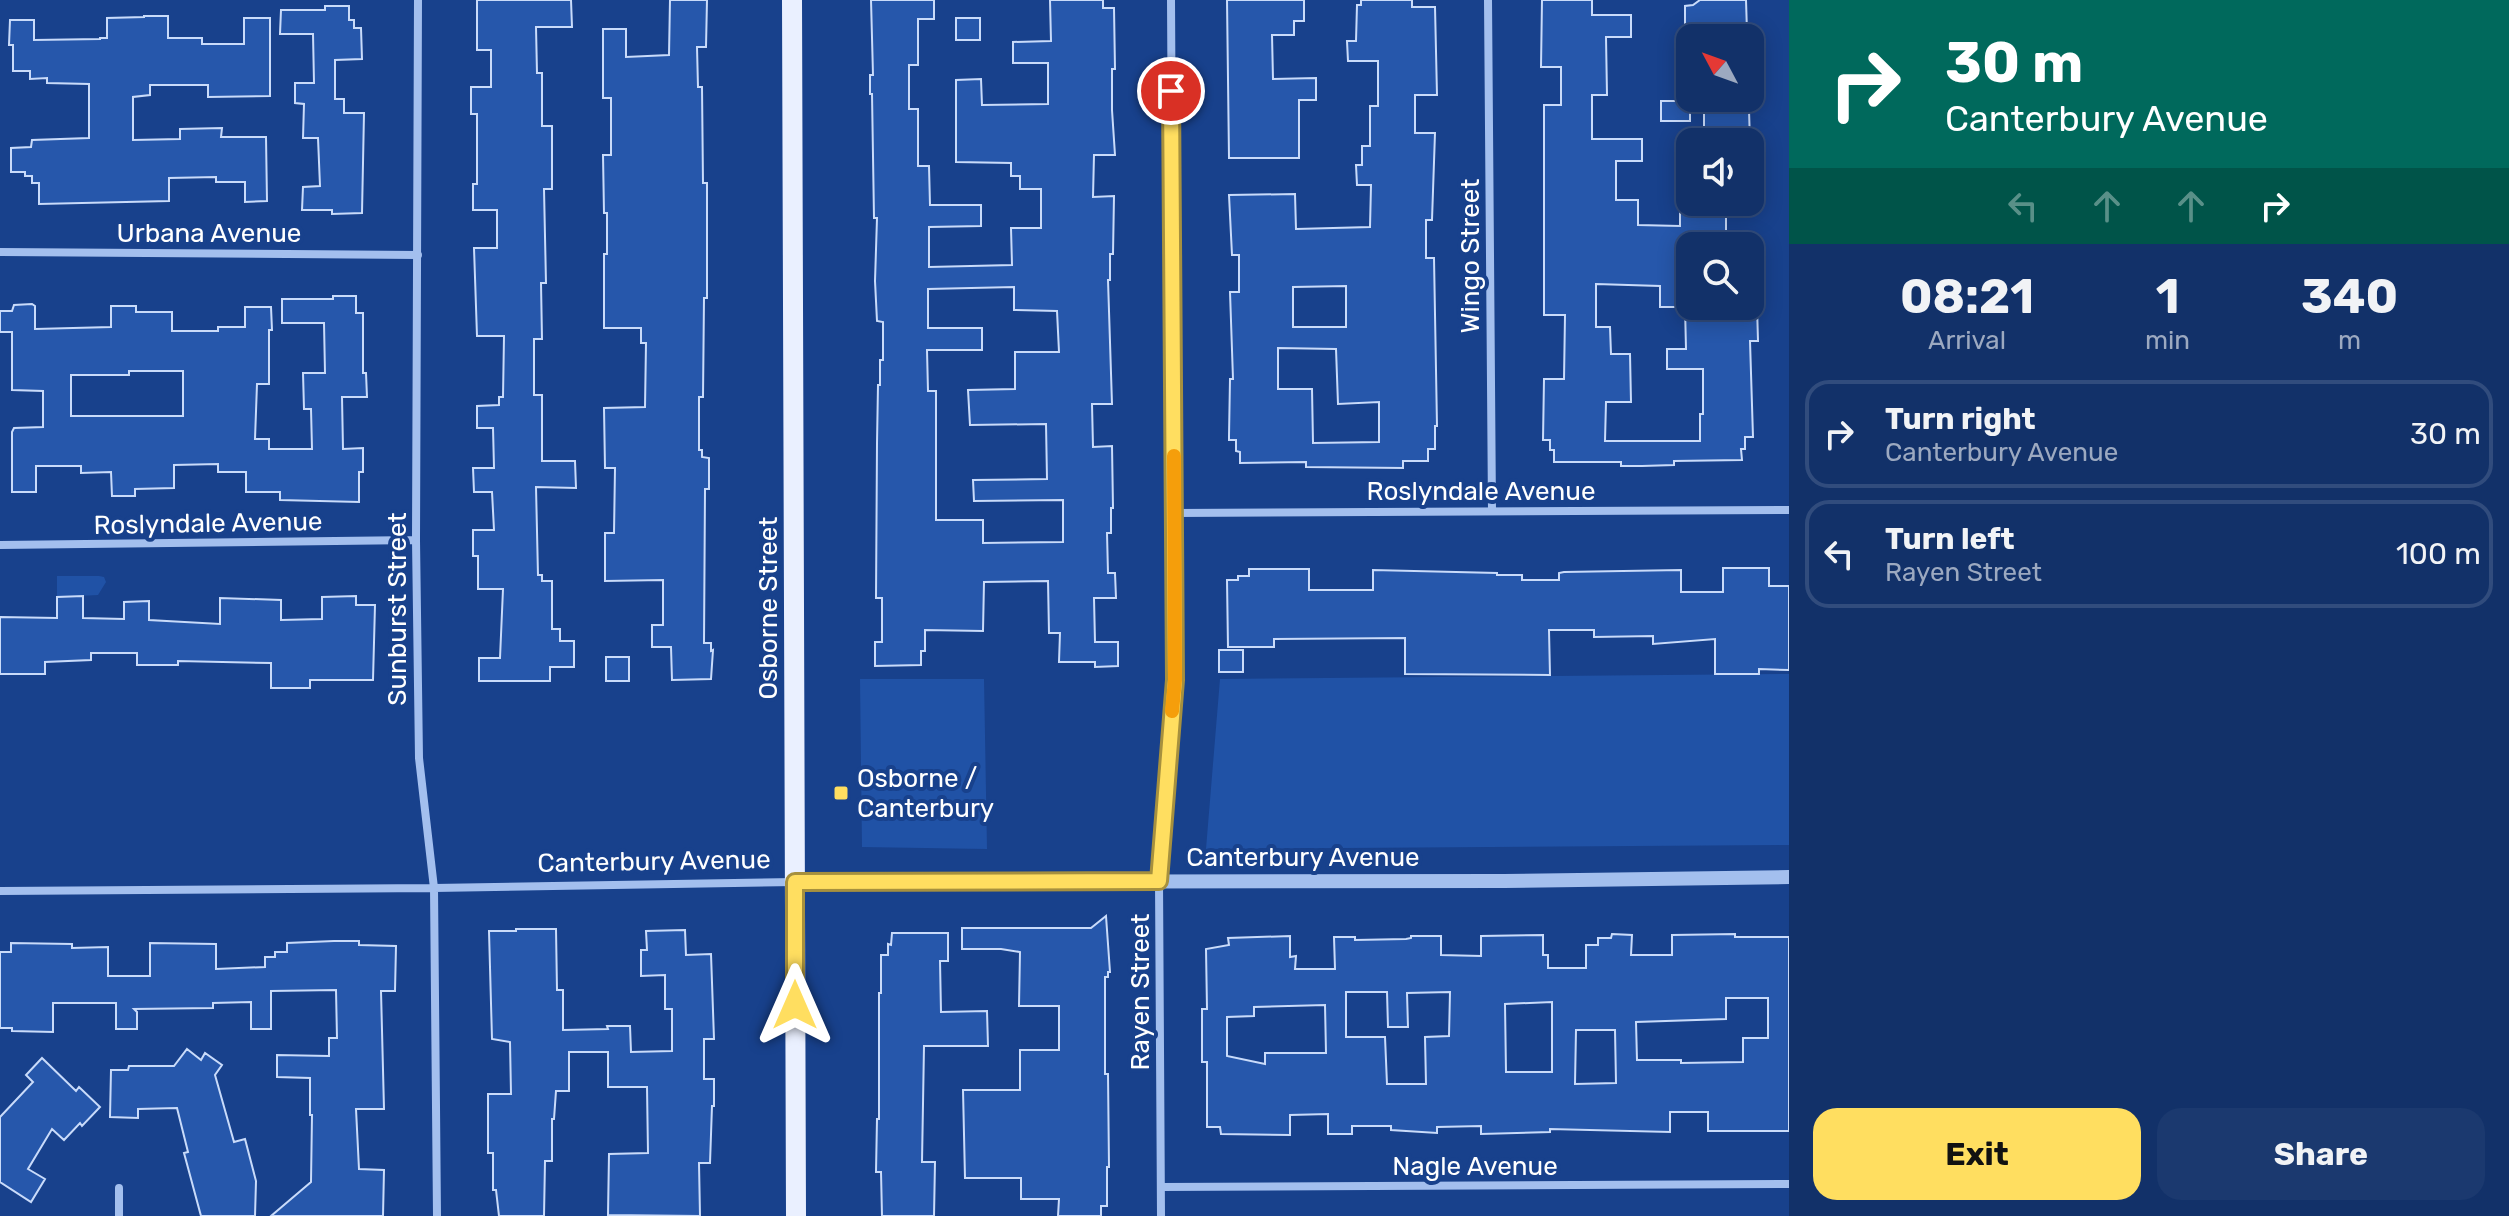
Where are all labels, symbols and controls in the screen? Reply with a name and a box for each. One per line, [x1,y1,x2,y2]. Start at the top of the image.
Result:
north arrow [1676,24,1764,112]
map controls [1676,24,1764,320]
text: 30 m [1945,30,2083,96]
icon: right [1813,32,1917,136]
pin [1137,57,1205,125]
icon: arrive [1149,69,1193,113]
text: Canterbury Avenue [1945,97,2268,140]
button: sound [1676,128,1764,216]
street label: Wingo Street [1455,179,1486,333]
icon: left [2001,184,2045,228]
icon: ahead [2085,184,2129,228]
icon: ahead [2169,184,2213,228]
icon: right [2253,184,2297,228]
street label: Urbana Avenue [117,218,301,249]
button: search [1676,232,1764,320]
text: 08:21 [1900,268,2034,325]
text: 1 [2156,268,2179,325]
text: 340 [2301,268,2398,325]
text: Arrival [1928,325,2006,356]
text: min [2145,325,2190,356]
text: m [2338,325,2361,356]
text: Turn right [1885,401,2036,437]
icon: right [1817,412,1861,456]
text: 30 m [2410,416,2481,452]
text: Canterbury Avenue [1885,437,2118,468]
street label: Roslyndale Avenue [1367,476,1595,507]
street label: Roslyndale Avenue [93,506,323,541]
street label: Sunburst Street [382,512,413,706]
street label: Osborne Street [753,517,784,700]
text: Turn left [1885,521,2015,557]
icon: left [1817,532,1861,576]
text: 100 m [2396,536,2481,572]
text: Rayen Street [1885,557,2042,588]
place label: Osborne / Canterbury [857,763,994,824]
marker: Osborne / Canterbury [832,784,850,802]
street label: Canterbury Avenue [1186,842,1420,873]
street label: Canterbury Avenue [537,844,771,879]
street label: Rayen Street [1125,914,1156,1070]
position arrow [753,963,837,1047]
button: Exit [1813,1108,2141,1200]
button: Share [2157,1108,2485,1200]
street label: Nagle Avenue [1392,1151,1558,1182]

